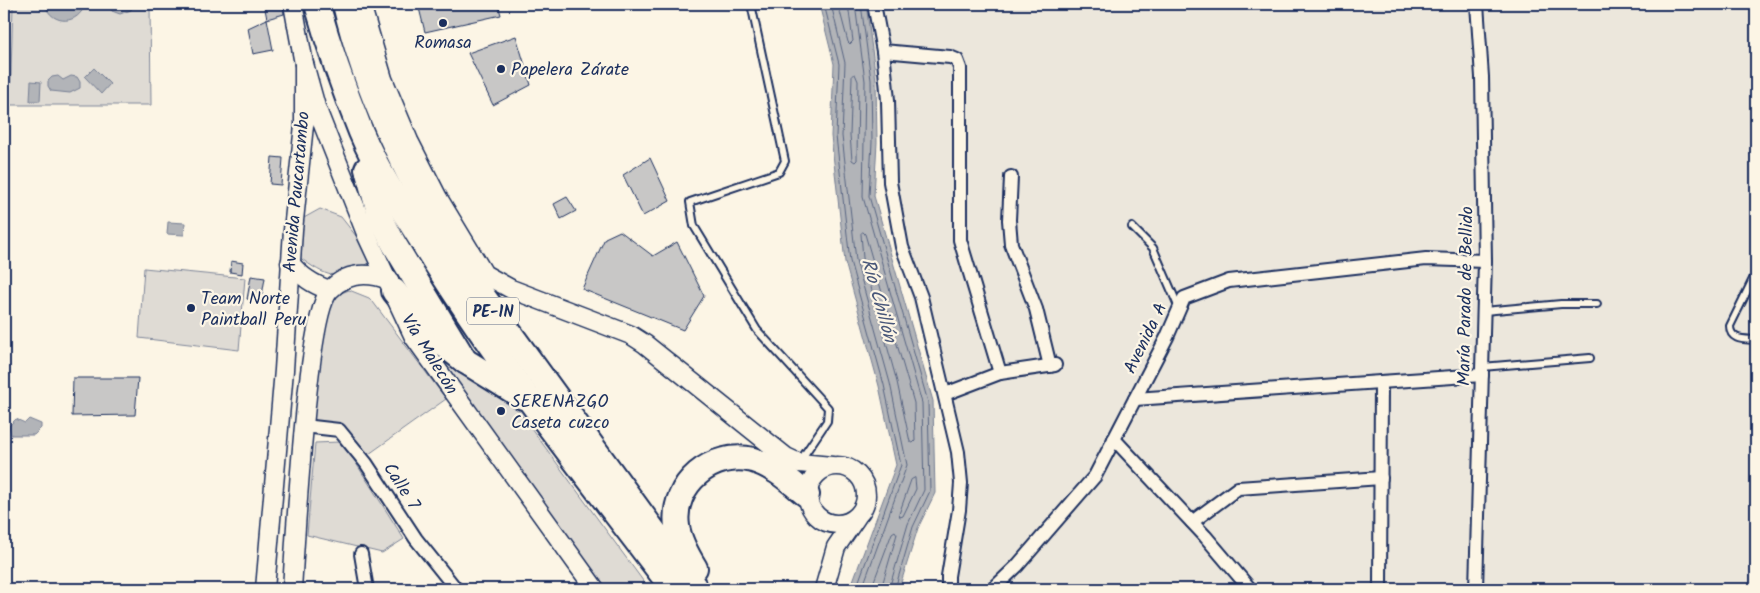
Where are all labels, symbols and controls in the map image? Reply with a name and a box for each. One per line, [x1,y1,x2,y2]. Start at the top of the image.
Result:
marker: Romasa [437,17,449,29]
place label: Romasa [414,29,472,58]
place label: Papelera Zárate [511,56,629,85]
marker: Papelera Zárate [495,63,507,75]
street label: Avenida Paucartambo [276,110,319,274]
street label: María Parado de Bellido [1450,206,1483,386]
water label: Río Chillón [852,255,905,348]
place label: Team Norte Paintball Peru [201,285,307,335]
road number: PE-1N [467,298,519,324]
street label: Avenida A [1117,298,1176,379]
marker: Team Norte Paintball Peru [185,302,197,314]
street label: Vía Malecón [392,309,465,401]
place label: SERENAZGO Caseta cuzco [511,388,609,438]
marker: SERENAZGO Caseta cuzco [495,405,507,417]
street label: Calle 7 [375,457,427,517]

